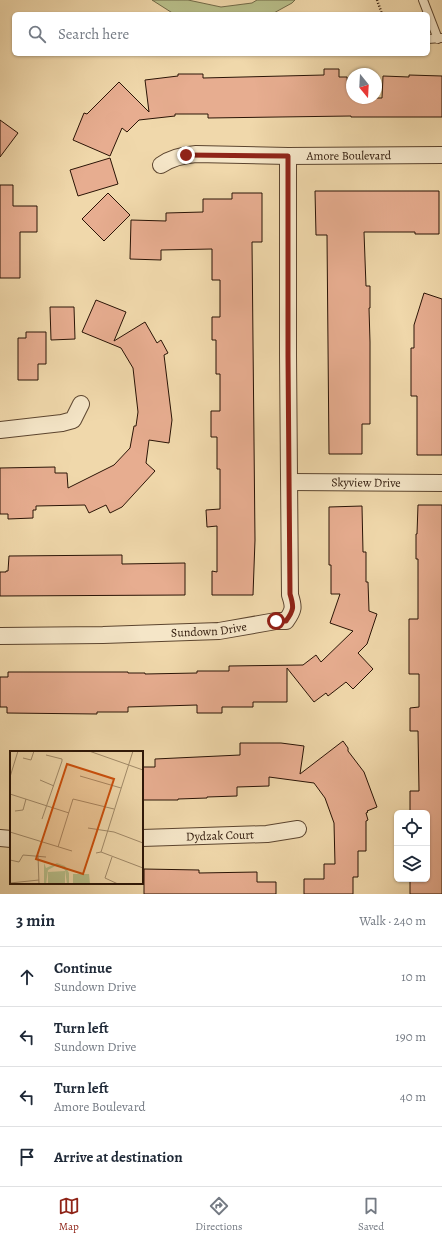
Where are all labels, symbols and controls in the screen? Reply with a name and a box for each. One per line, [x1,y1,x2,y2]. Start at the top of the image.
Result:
search box [12,12,430,56]
icon: search [26,23,48,45]
text: Search here [58,24,129,44]
north arrow [346,68,382,104]
route end [177,146,195,164]
street label: Amore Boulevard [306,147,392,164]
street label: Skyview Drive [331,474,401,491]
route start [267,612,285,630]
street label: Sundown Drive [171,618,248,641]
inset map [10,751,143,884]
map controls [394,810,430,882]
button: locate [394,810,430,846]
street label: Dydzak Court [186,826,254,845]
button: layers [394,846,430,882]
text: 3 min [16,909,55,932]
text: Walk · 240 m [359,912,426,929]
text: Continue [54,958,112,978]
icon: ahead [16,966,38,988]
text: 10 m [401,968,426,985]
text: Sundown Drive [54,978,136,995]
text: Turn left [54,1018,109,1038]
icon: left [16,1026,38,1048]
text: 190 m [395,1028,426,1045]
text: Sundown Drive [54,1038,136,1055]
text: Turn left [54,1078,109,1098]
icon: left [16,1086,38,1108]
text: 40 m [400,1088,426,1105]
text: Amore Boulevard [54,1098,145,1115]
icon: arrive [16,1146,38,1168]
text: Arrive at destination [54,1147,183,1167]
tab: Map [58,1195,80,1234]
tab: Directions [195,1195,243,1234]
tab: Saved [358,1195,384,1234]

